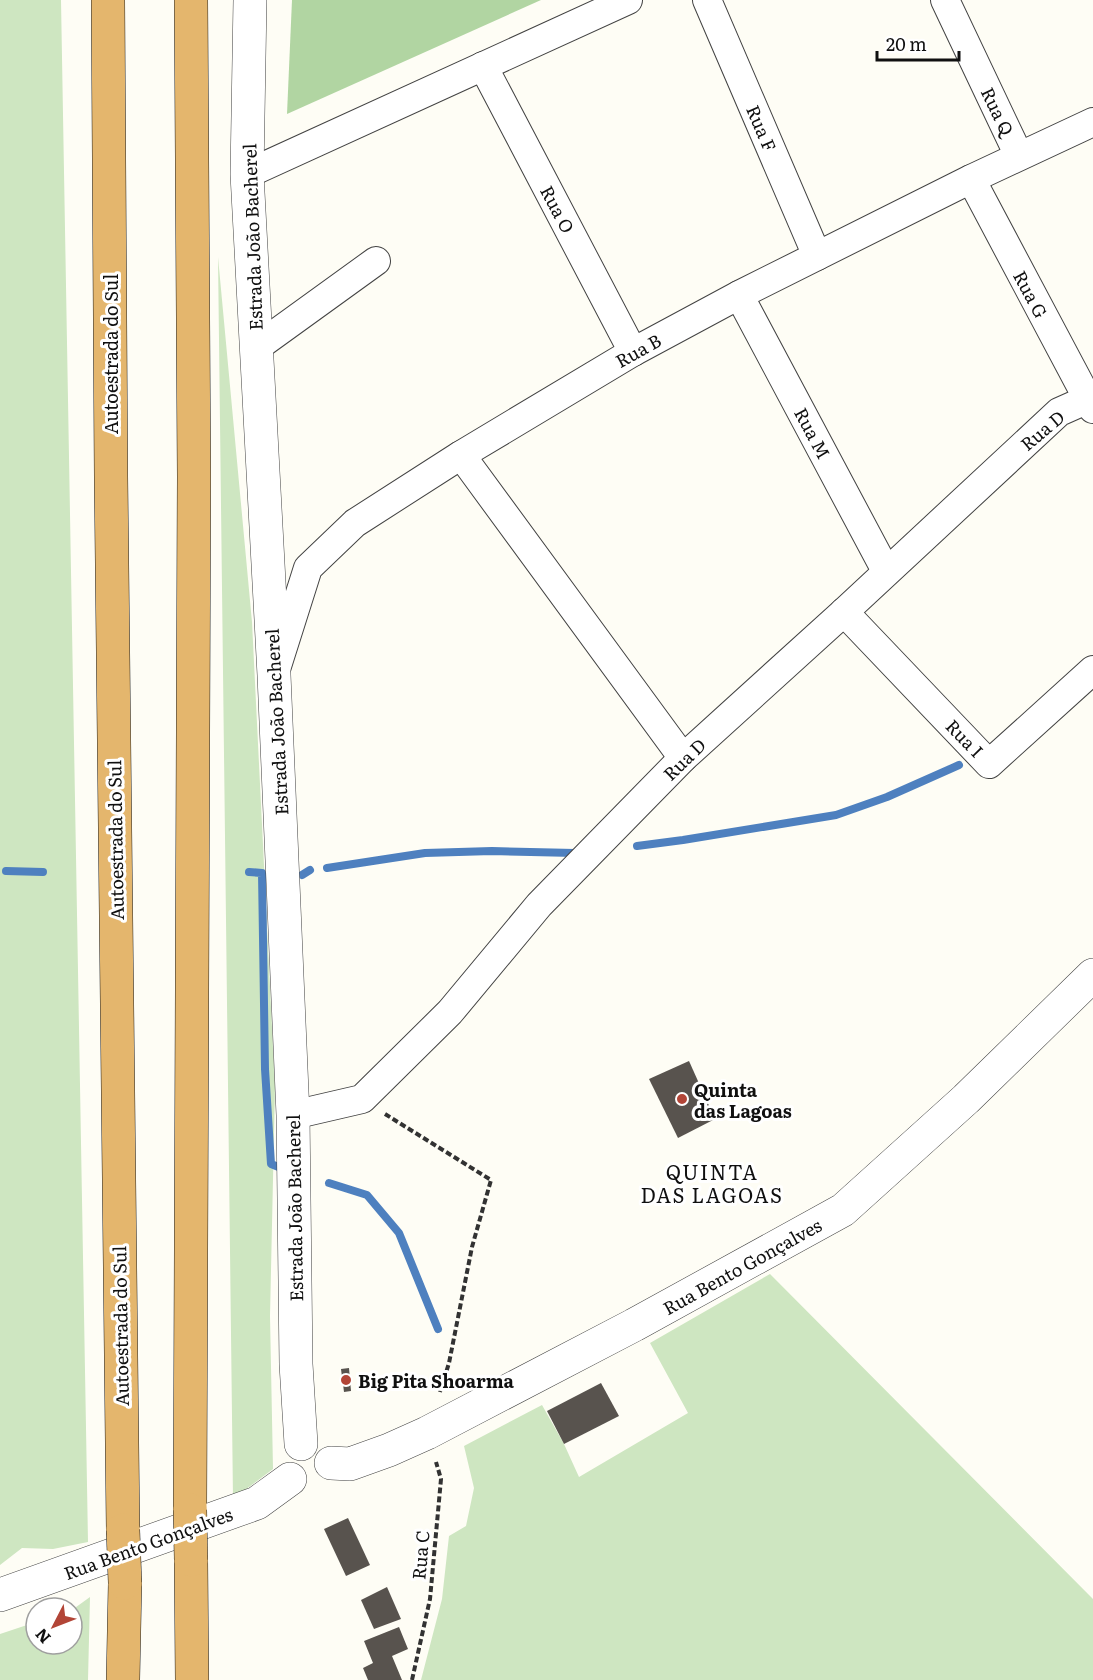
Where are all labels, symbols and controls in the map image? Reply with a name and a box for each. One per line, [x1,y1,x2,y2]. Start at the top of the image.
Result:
scale bar [877,24,960,62]
text: 20 m [886,30,927,57]
street label: Rua Q [975,82,1022,142]
street label: Rua F [740,101,784,155]
street label: Estrada João Bacherel [235,143,269,331]
street label: Rua O [534,180,582,238]
street label: Rua G [1007,265,1055,323]
street label: Autoestrada do Sul [97,274,124,434]
street label: Rua B [610,326,666,374]
street label: Rua M [788,402,838,464]
street label: Rua D [1014,403,1070,457]
street label: Estrada João Bacherel [258,628,294,816]
street label: Rua I [940,713,990,763]
street label: Rua D [656,732,712,786]
street label: Autoestrada do Sul [100,760,130,920]
place label: Quinta das Lagoas [694,1076,792,1124]
marker: Quinta das Lagoas [675,1092,689,1106]
street label: Estrada João Bacherel [279,1114,309,1302]
district label: QUINTA DAS LAGOAS [641,1156,783,1209]
street label: Rua Bento Gonçalves [658,1211,826,1321]
street label: Autoestrada do Sul [105,1246,135,1406]
place label: Big Pita Shoarma [358,1367,515,1394]
marker: Big Pita Shoarma [339,1373,353,1387]
street label: Rua Bento Gonçalves [60,1500,236,1586]
street label: Rua C [404,1529,436,1581]
north arrow [24,1596,84,1656]
text: N [29,1624,56,1650]

